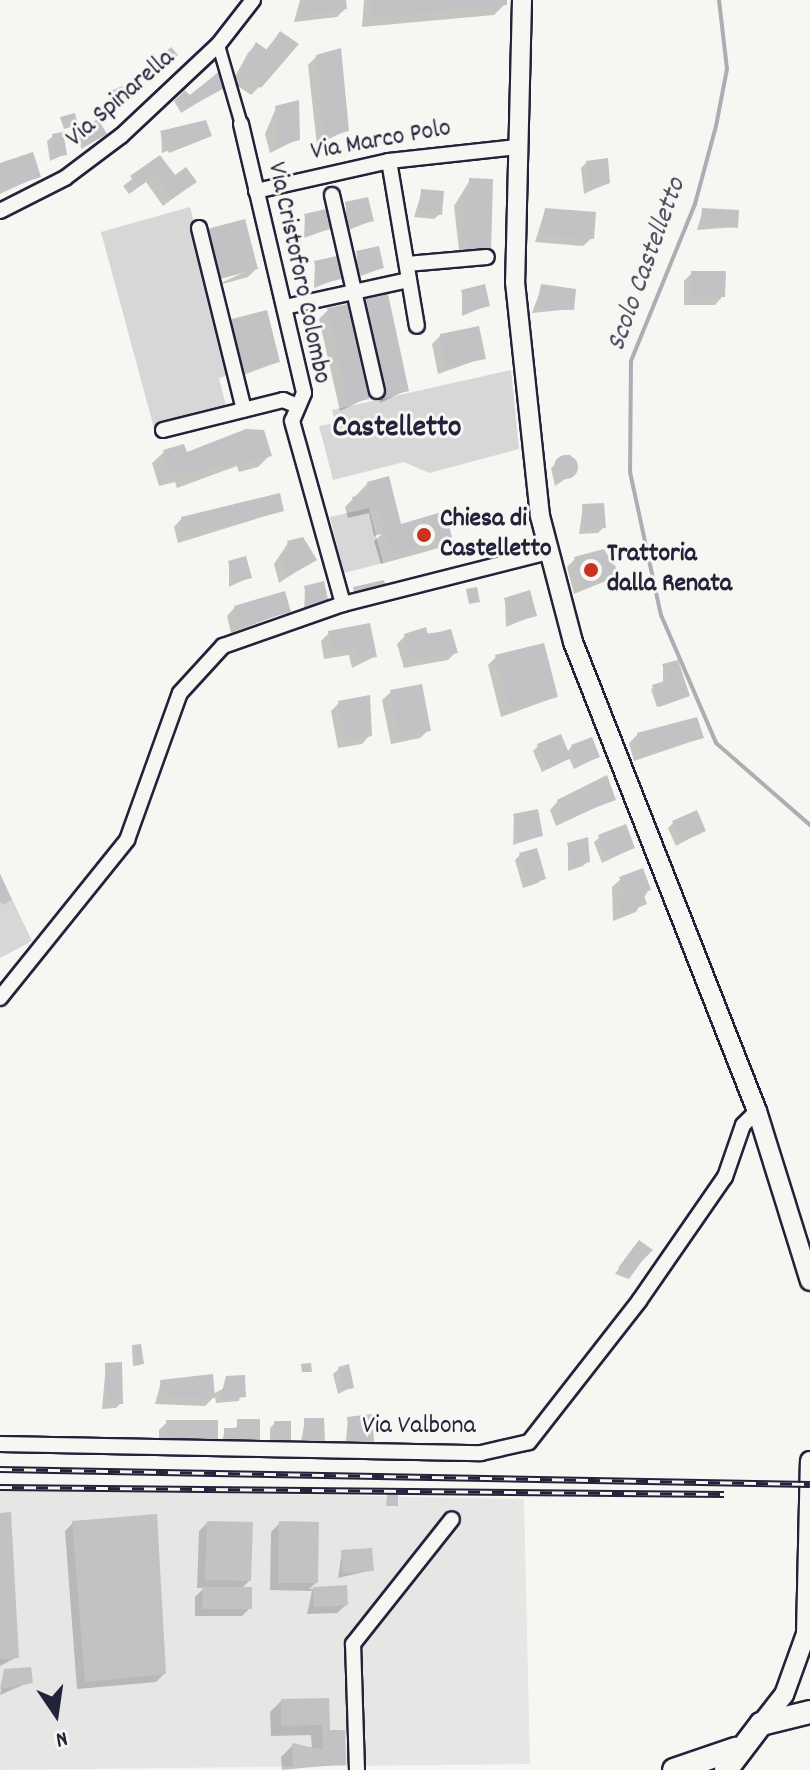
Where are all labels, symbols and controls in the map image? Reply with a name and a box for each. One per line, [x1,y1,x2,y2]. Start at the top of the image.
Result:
street label: Via Spinarella [60,43,182,155]
street label: Via Marco Polo [309,113,453,169]
street label: Via Cristoforo Colombo [259,159,337,387]
water label: Scolo Castelletto [601,174,695,356]
district label: Castelletto [333,412,461,448]
place label: Chiesa di Castelletto [440,504,552,566]
marker: Chiesa di Castelletto [415,526,433,544]
place label: Trattoria dalla Renata [607,539,732,600]
marker: Trattoria dalla Renata [582,561,600,579]
street label: Via Valbona [362,1411,476,1443]
north arrow [16,1674,96,1754]
text: N [53,1722,70,1754]

